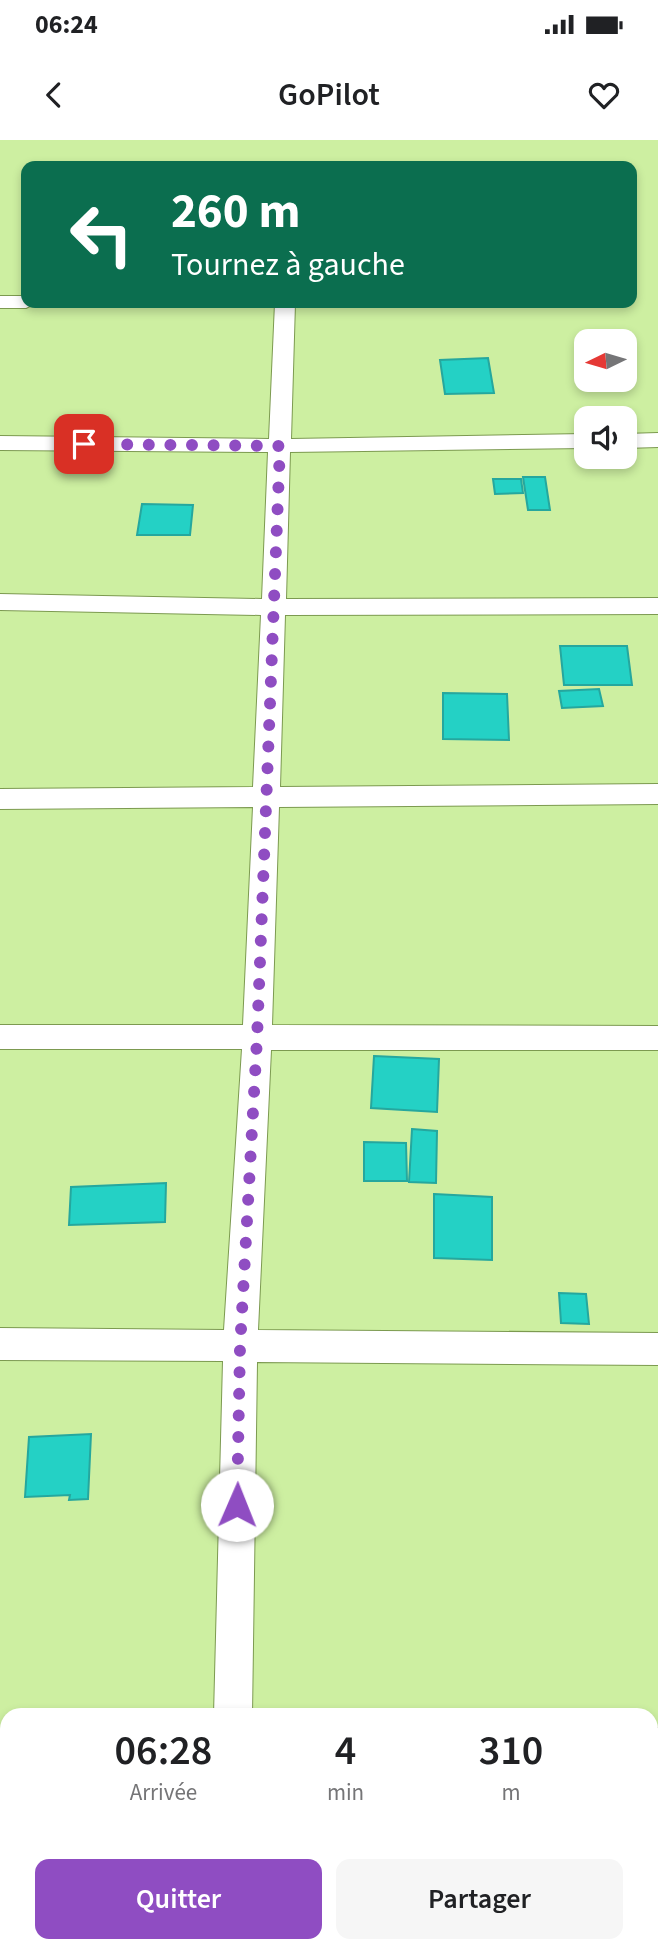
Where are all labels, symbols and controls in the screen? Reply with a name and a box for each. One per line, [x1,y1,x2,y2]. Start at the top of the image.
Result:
text: 06:24 [35,6,98,43]
text: GoPilot [278,72,380,118]
icon: back [35,76,73,114]
icon: heart [585,76,623,114]
text: 260 m [171,177,300,247]
icon: left [56,189,147,280]
text: Tournez à gauche [171,242,405,288]
north arrow [574,329,637,392]
map controls [574,329,637,469]
button: sound [574,406,637,469]
pin [54,414,114,474]
icon: arrive [65,425,103,463]
position arrow [200,1468,274,1542]
text: 06:28 [115,1721,212,1781]
text: 4 [335,1721,356,1781]
text: 310 [479,1721,543,1781]
text: Arrivée [130,1776,197,1809]
text: min [327,1776,364,1809]
text: m [502,1776,521,1809]
button: Quitter [35,1859,322,1939]
button: Partager [336,1859,623,1939]

